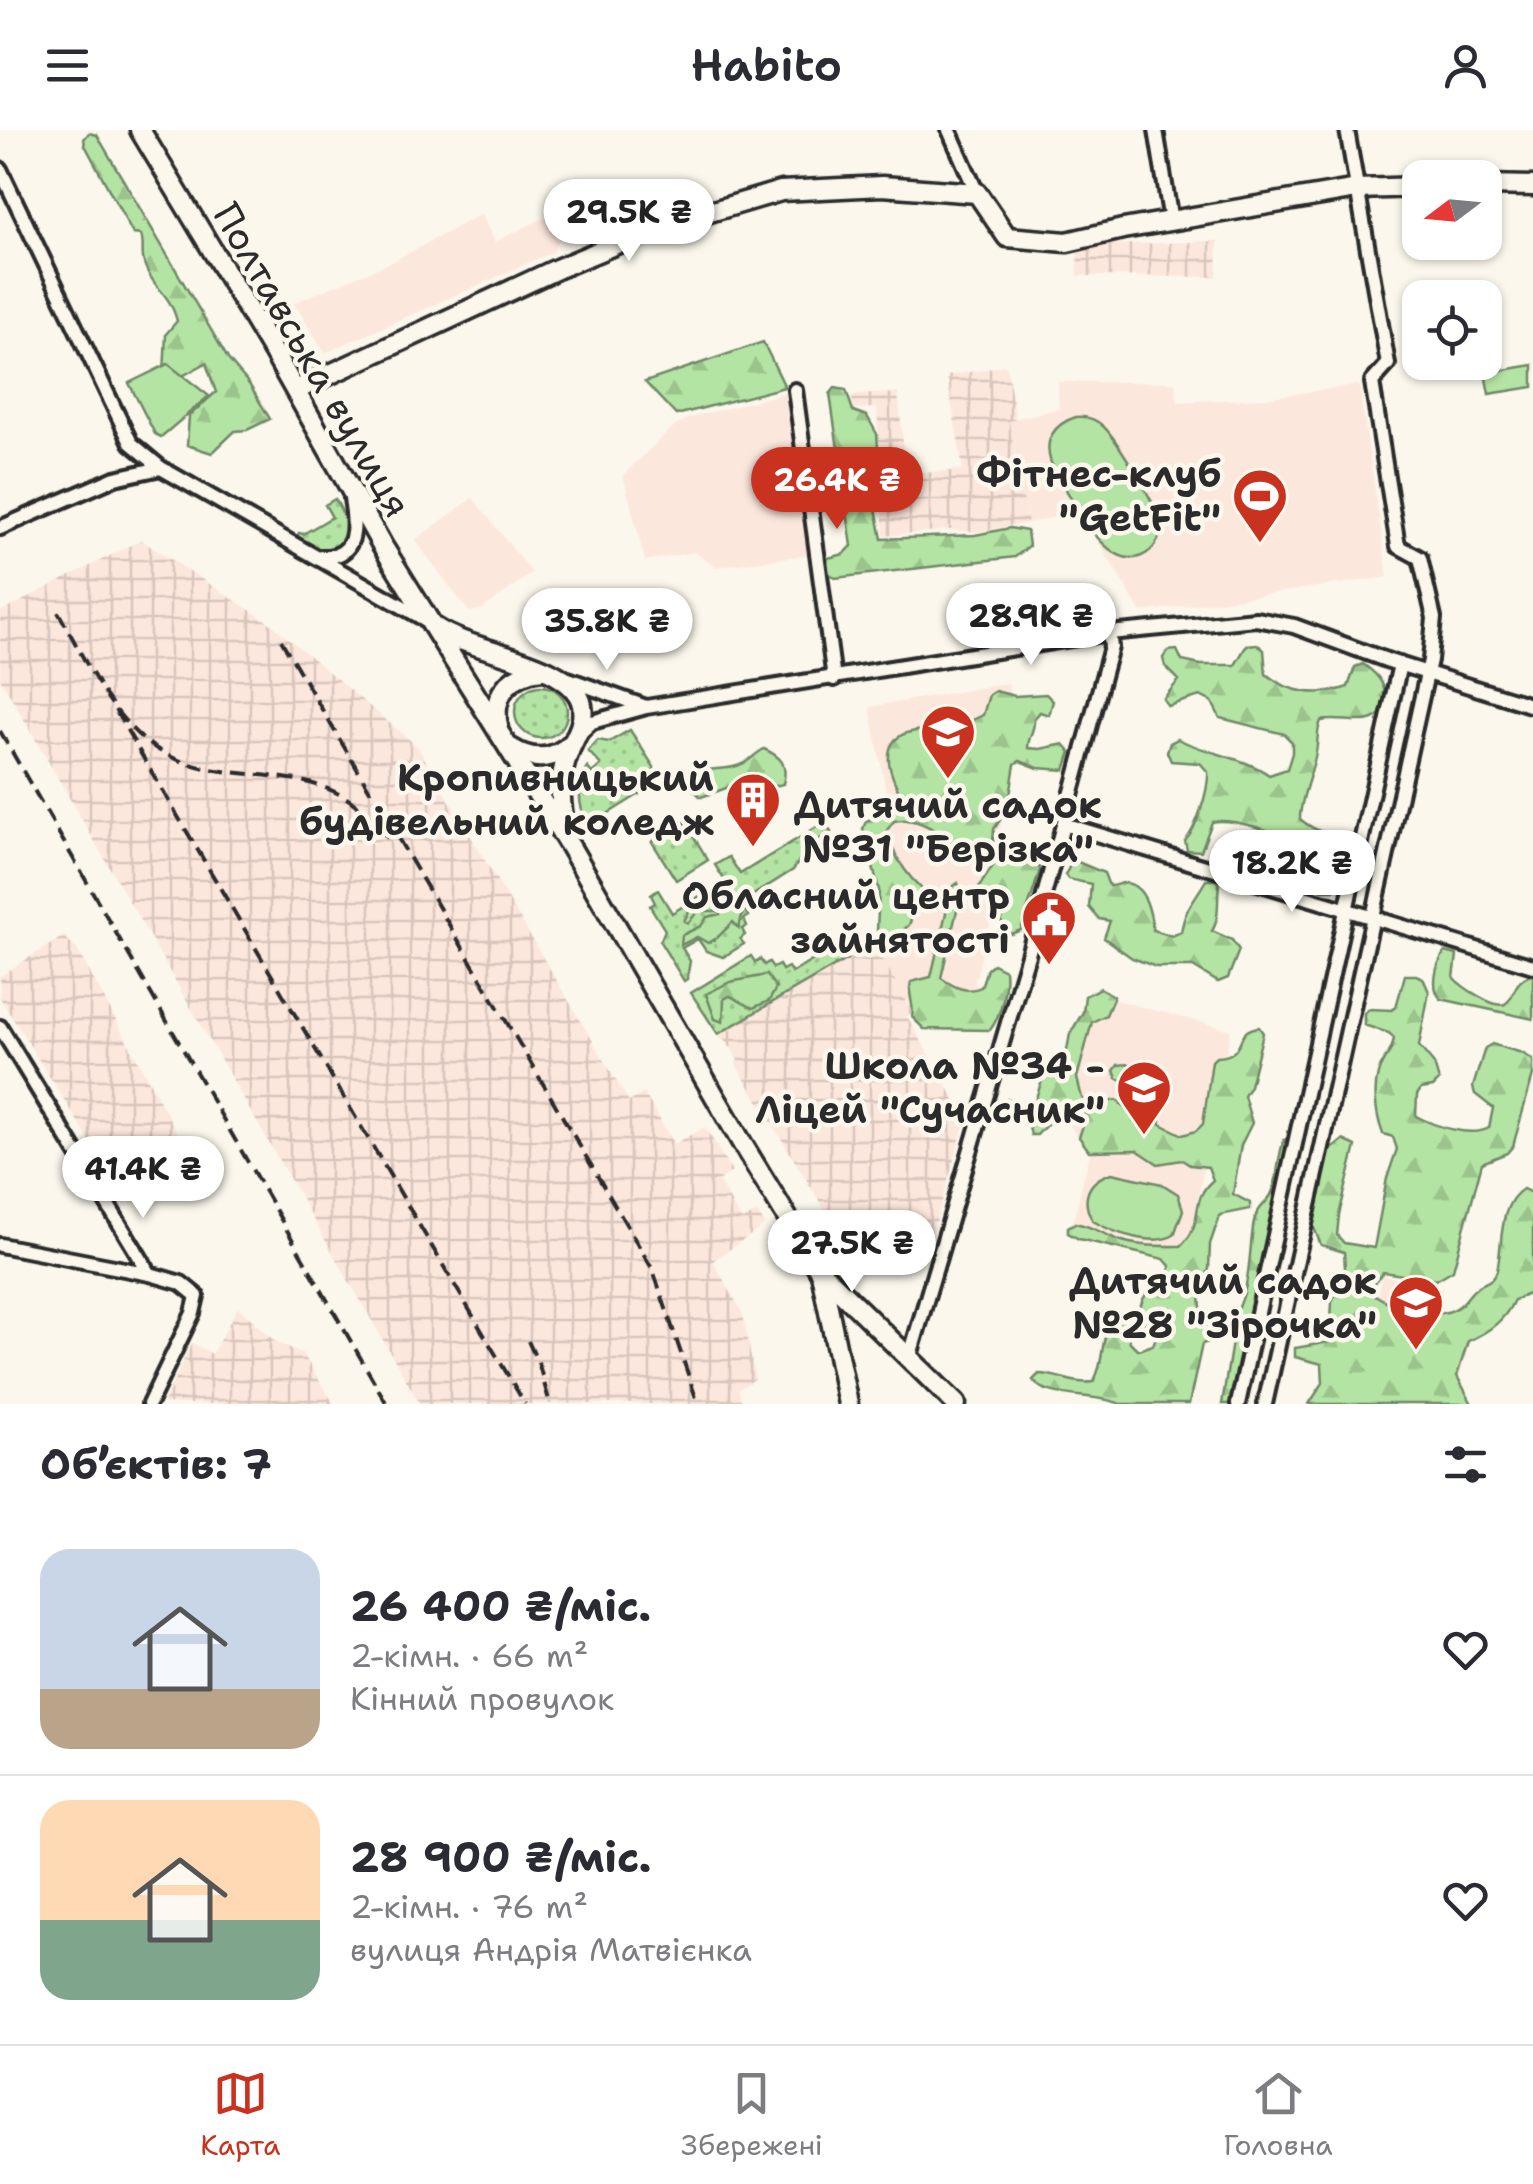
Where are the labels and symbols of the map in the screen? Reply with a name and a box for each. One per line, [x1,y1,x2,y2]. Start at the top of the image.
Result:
north arrow [1402,160,1502,260]
pin: 29.5K ₴ [537,179,721,264]
street label: Полтавська вулиця [202,193,423,526]
pin: 26.4K ₴ [745,447,929,532]
place label: Фітнес-клуб "GetFit" [976,448,1221,543]
sports icon: Фітнес-клуб "GetFit" [1230,466,1290,545]
pin: 28.9K ₴ [939,583,1123,668]
pin: 35.8K ₴ [515,588,699,673]
school or university icon: Дитячий садок №31 "Берізка" [918,702,978,781]
place label: Кропивницький будівельний коледж [299,752,714,847]
building icon: Кропивницький будівельний коледж [723,770,783,849]
place label: Дитячий садок №31 "Берізка" [794,779,1102,874]
pin: 18.2K ₴ [1200,830,1384,915]
place label: Обласний центр зайнятості [681,870,1010,965]
public building icon: Обласний центр зайнятості [1019,888,1079,967]
place label: Школа №34 - Ліцей "Сучасник" [755,1040,1105,1135]
school or university icon: Школа №34 - Ліцей "Сучасник" [1114,1058,1174,1137]
pin: 41.4K ₴ [51,1136,235,1221]
pin: 27.5K ₴ [760,1210,944,1295]
place label: Дитячий садок №28 "Зірочка" [1069,1255,1377,1350]
school or university icon: Дитячий садок №28 "Зірочка" [1386,1273,1446,1352]

